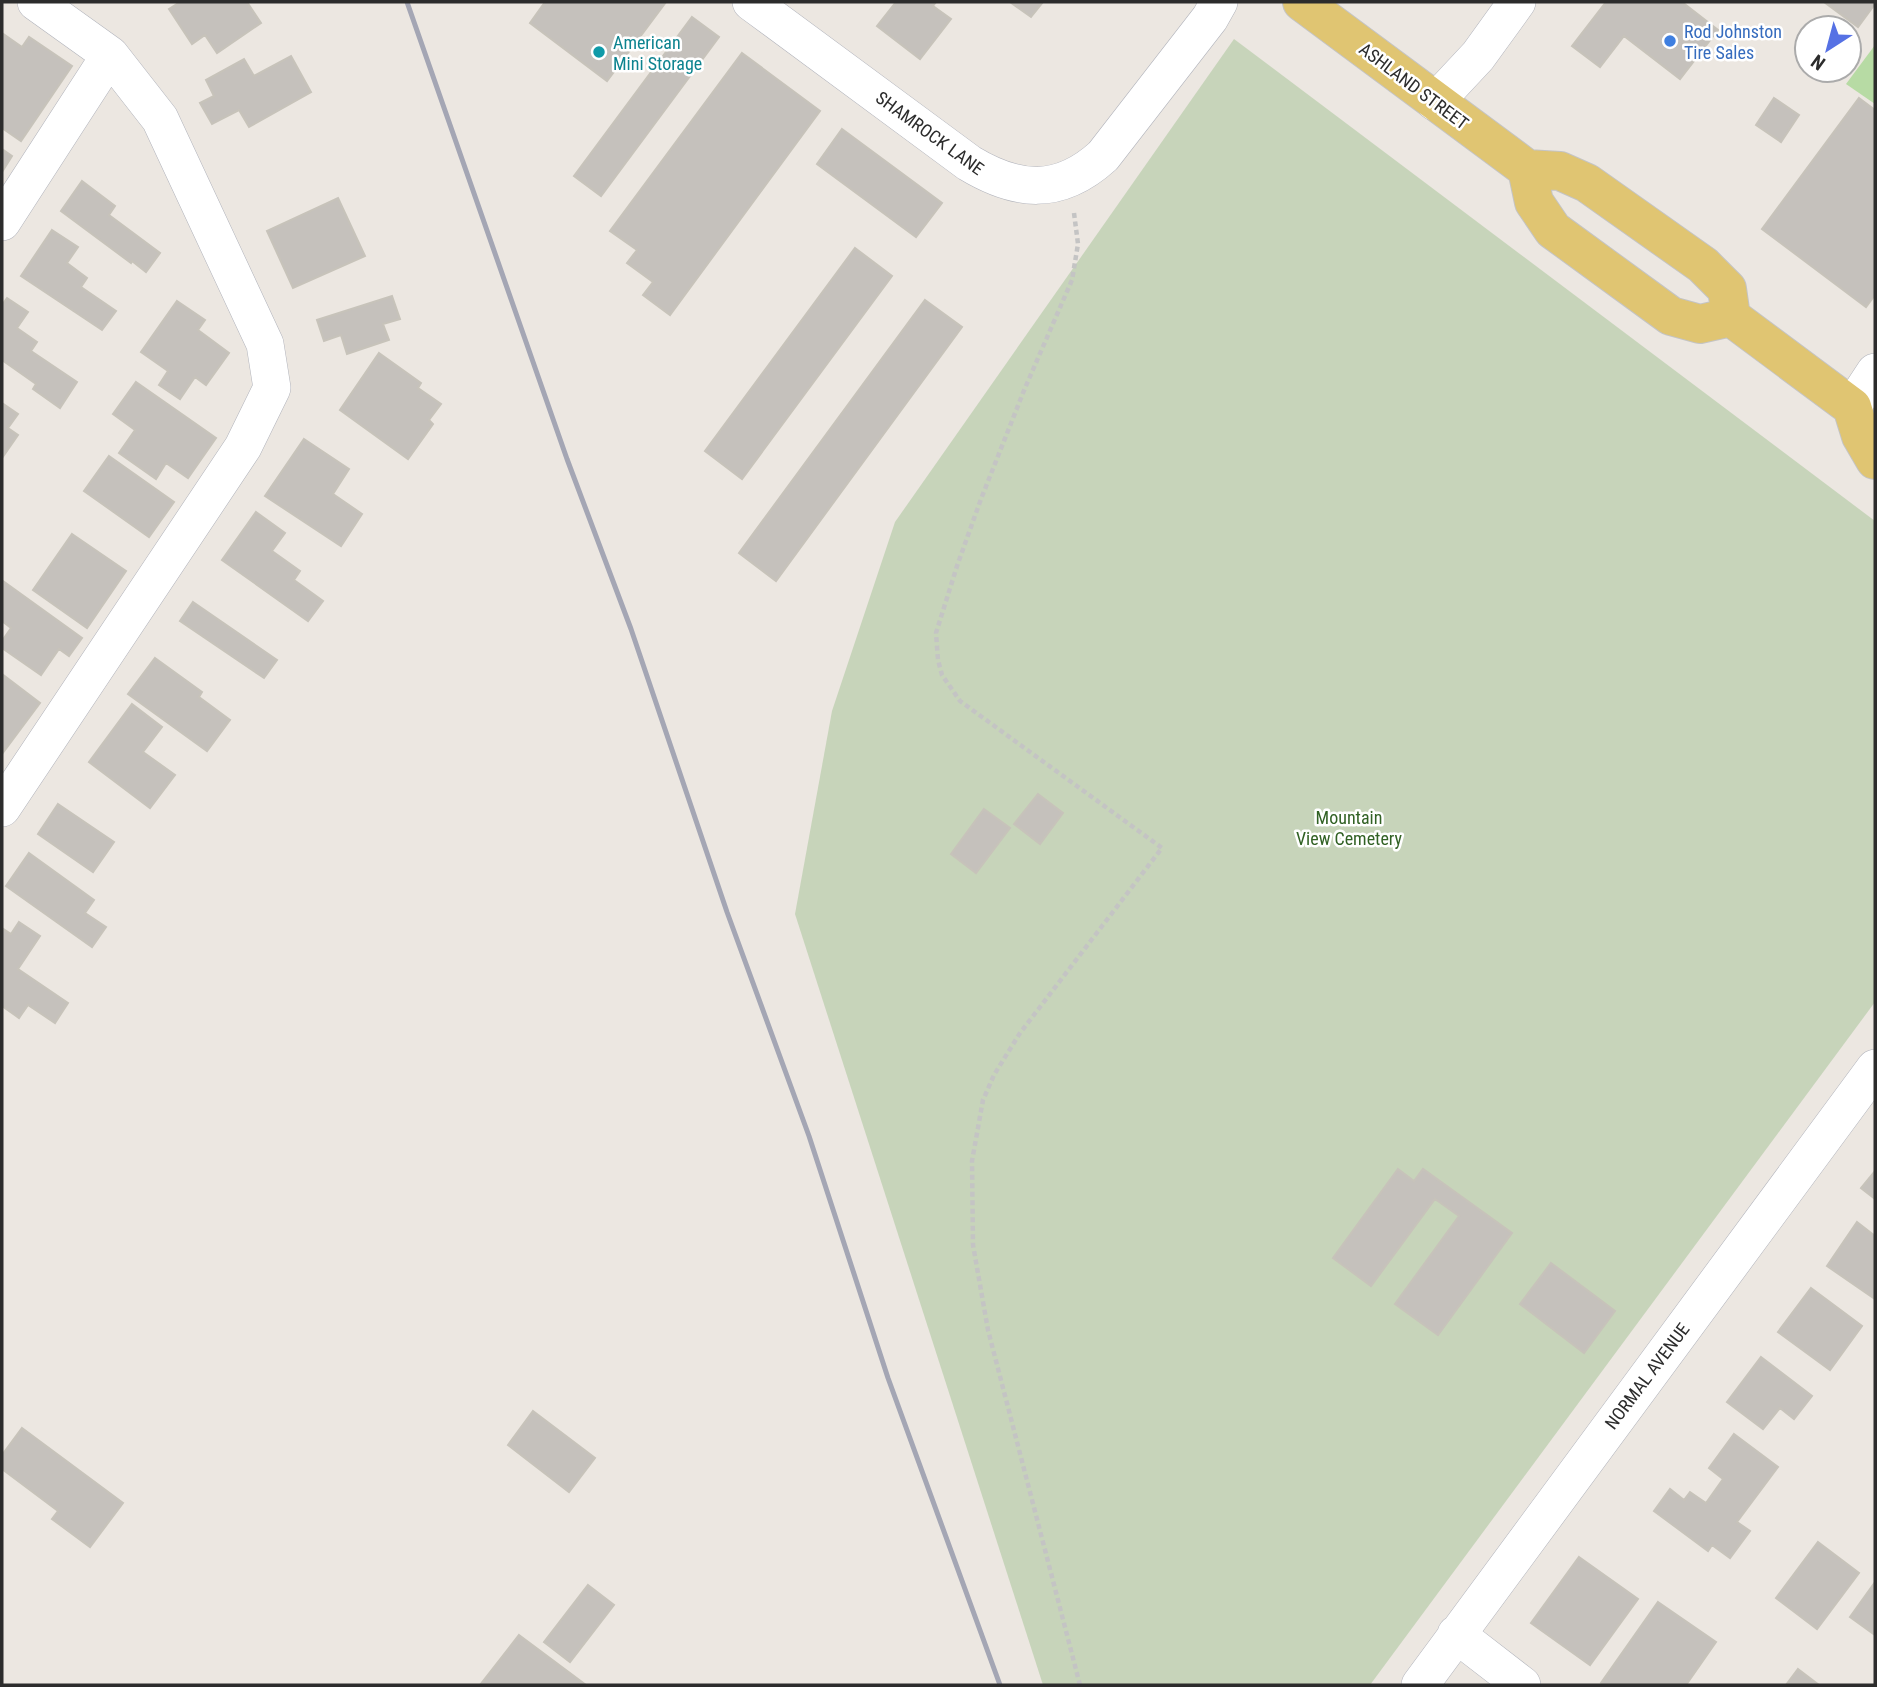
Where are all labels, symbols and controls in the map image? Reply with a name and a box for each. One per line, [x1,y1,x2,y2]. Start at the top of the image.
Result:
north arrow [1793,14,1863,84]
place label: Rod Johnston Tire Sales [1684,21,1782,63]
place label: American Mini Storage [613,32,702,74]
marker: Rod Johnston Tire Sales [1662,33,1678,49]
street label: ASHLAND STREET [1355,38,1473,134]
marker: American Mini Storage [591,44,607,60]
text: N [1807,50,1830,75]
street label: SHAMROCK LANE [872,87,988,179]
park label: Mountain View Cemetery [1296,807,1403,849]
street label: NORMAL AVENUE [1600,1319,1694,1433]

